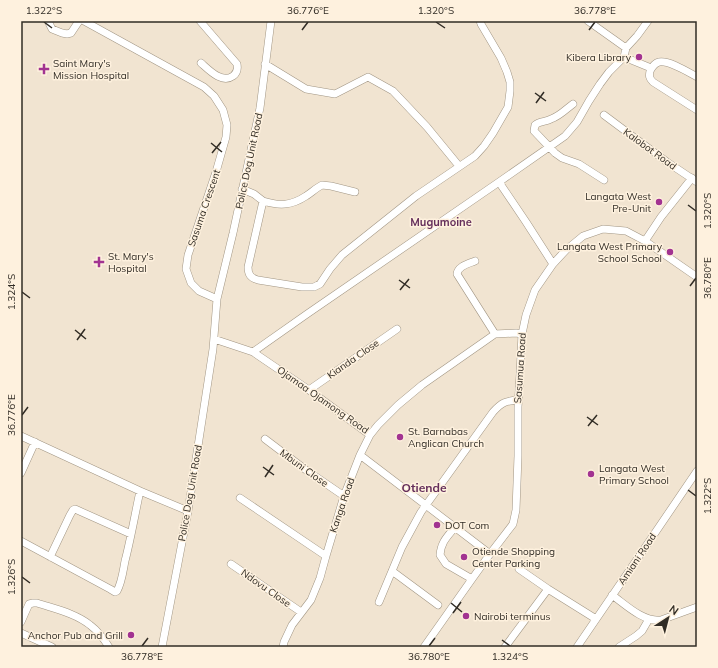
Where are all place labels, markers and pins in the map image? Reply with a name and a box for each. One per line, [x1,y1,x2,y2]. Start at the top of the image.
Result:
place label: Kibera Library [566,51,632,64]
marker: Kibera Library [634,52,644,62]
place label: Saint Mary's Mission Hospital [53,57,129,82]
marker: Saint Mary's Mission Hospital [38,63,50,75]
place label: Langata West Pre-Unit [585,190,651,215]
marker: Langata West Pre-Unit [654,197,664,207]
place label: Langata West Primary School School [557,240,663,265]
marker: Langata West Primary School School [665,247,675,257]
place label: St. Mary's Hospital [108,250,154,275]
marker: St. Mary's Hospital [93,256,105,268]
place label: St. Barnabas Anglican Church [408,425,484,450]
marker: St. Barnabas Anglican Church [395,432,405,442]
place label: Langata West Primary School [599,462,669,487]
marker: Langata West Primary School [586,469,596,479]
place label: DOT Com [445,519,490,532]
marker: DOT Com [432,520,442,530]
place label: Otiende Shopping Center Parking [472,545,555,570]
marker: Otiende Shopping Center Parking [459,552,469,562]
place label: Nairobi terminus [474,610,550,623]
marker: Nairobi terminus [461,611,471,621]
place label: Anchor Pub and Grill [28,629,123,642]
marker: Anchor Pub and Grill [126,630,136,640]

